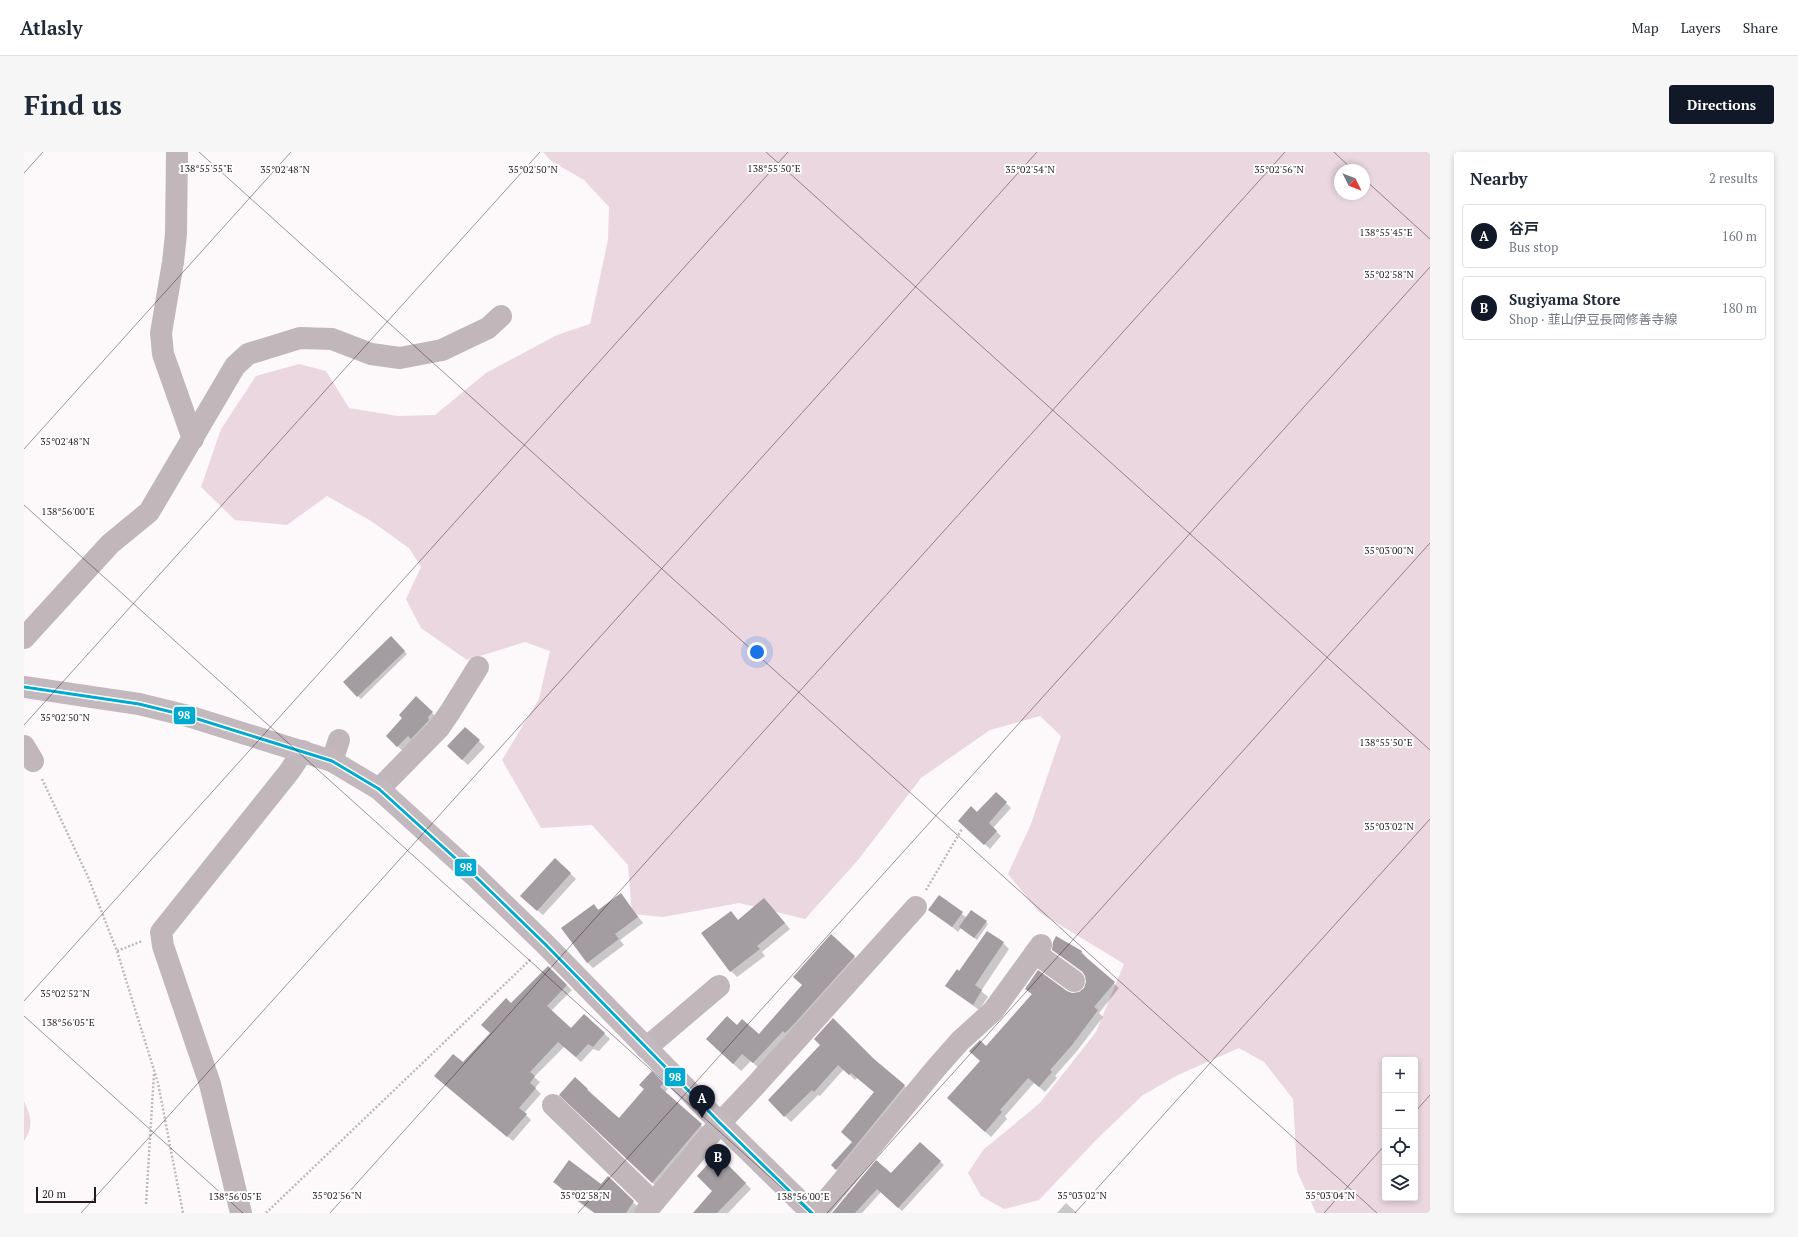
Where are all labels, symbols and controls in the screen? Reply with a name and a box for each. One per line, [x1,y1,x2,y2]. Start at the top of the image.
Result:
text: Atlasly [20,15,82,40]
text: Map [1632,18,1659,37]
text: Layers [1681,18,1721,37]
text: Share [1743,18,1778,37]
button: Directions [1669,85,1774,124]
text: Find us [24,86,122,123]
text: 138°55'55"E [179,162,233,175]
text: 138°55'50"E [747,162,801,175]
text: 35°02'48"N [260,163,310,176]
text: 35°02'50"N [508,163,558,176]
text: 35°02'54"N [1005,163,1055,176]
text: 35°02'56"N [1254,163,1304,176]
north arrow [1334,164,1370,200]
text: Nearby [1470,167,1528,190]
text: 2 results [1709,169,1758,187]
text: 谷戸 [1509,218,1539,238]
text: 138°55'45"E [1359,226,1413,239]
text: A [1479,227,1489,245]
text: 160 m [1722,227,1757,245]
text: Bus stop [1509,238,1558,256]
text: 35°02'58"N [1364,268,1414,281]
text: Sugiyama Store [1509,289,1620,309]
text: B [1480,299,1488,317]
text: 180 m [1722,299,1757,317]
text: Shop · 韮山伊豆長岡修善寺線 [1509,310,1678,328]
text: 35°02'48"N [40,435,90,448]
text: 138°56'00"E [41,505,95,518]
text: 35°03'00"N [1364,544,1414,557]
your location [747,642,767,662]
line badge: 98 [173,706,196,725]
text: 98 [178,708,190,722]
text: 35°02'50"N [40,711,90,724]
text: 138°55'50"E [1359,736,1413,749]
text: 35°03'02"N [1364,820,1414,833]
line badge: 98 [454,858,477,877]
text: 98 [460,860,472,874]
text: 35°02'52"N [40,987,90,1000]
text: 138°56'05"E [41,1016,95,1029]
map controls [1382,1057,1418,1201]
button: + [1382,1057,1418,1093]
line badge: 98 [664,1067,686,1087]
text: 98 [669,1070,681,1084]
pin: A [689,1085,715,1118]
button: − [1382,1093,1418,1129]
button: locate [1382,1129,1418,1165]
pin: B [705,1144,731,1177]
button: layers [1382,1165,1418,1201]
scale bar [36,1185,96,1204]
text: 20 m [42,1187,66,1201]
text: 35°02'56"N [312,1189,362,1202]
text: 35°02'58"N [560,1189,610,1202]
text: 35°03'02"N [1057,1189,1107,1202]
text: 35°03'04"N [1305,1189,1355,1202]
text: 138°56'05"E [208,1190,262,1203]
text: 138°56'00"E [776,1190,830,1203]

